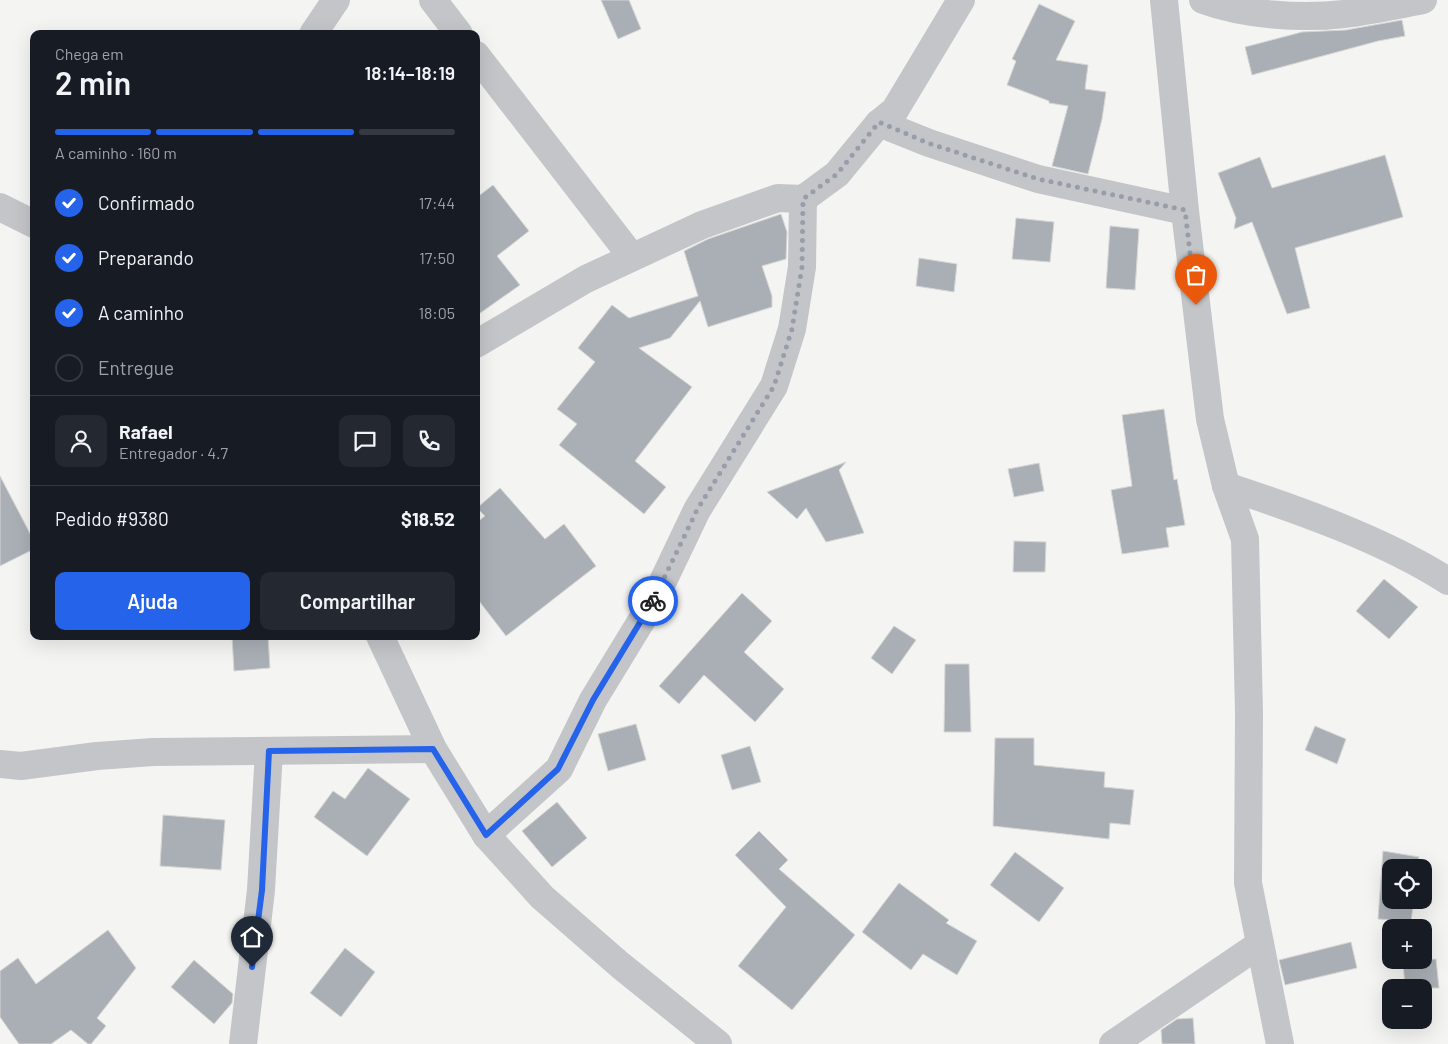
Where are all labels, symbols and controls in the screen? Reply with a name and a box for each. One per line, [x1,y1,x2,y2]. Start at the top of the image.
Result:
text: Chega em [55,44,123,63]
text: 18:14–18:19 [364,61,455,84]
text: 2 min [55,63,131,101]
text: A caminho · 160 m [55,143,177,162]
icon: check [55,189,83,217]
text: Confirmado [98,191,195,214]
text: 17:44 [419,193,455,212]
icon: check [55,244,83,272]
text: Preparando [98,246,194,269]
text: 17:50 [419,248,455,267]
pin [1175,254,1217,305]
icon: bag [1182,261,1210,289]
icon: check [55,299,83,327]
text: A caminho [98,301,184,324]
text: 18:05 [418,303,455,322]
text: Entregue [98,356,174,379]
button: person [55,415,107,467]
button: chat [339,415,391,467]
button: phone [403,415,455,467]
text: Rafael [119,420,173,443]
text: Entregador · 4.7 [119,443,228,462]
text: Pedido #9380 [55,507,169,530]
text: $18.52 [401,507,455,530]
button: Ajuda [55,572,250,630]
button: Compartilhar [260,572,455,630]
courier [628,576,678,626]
icon: bike [639,587,667,615]
map controls [1382,859,1432,1029]
button: locate [1382,859,1432,909]
pin [231,916,273,967]
button: + [1382,919,1432,969]
icon: home [238,923,266,951]
button: − [1382,979,1432,1029]

